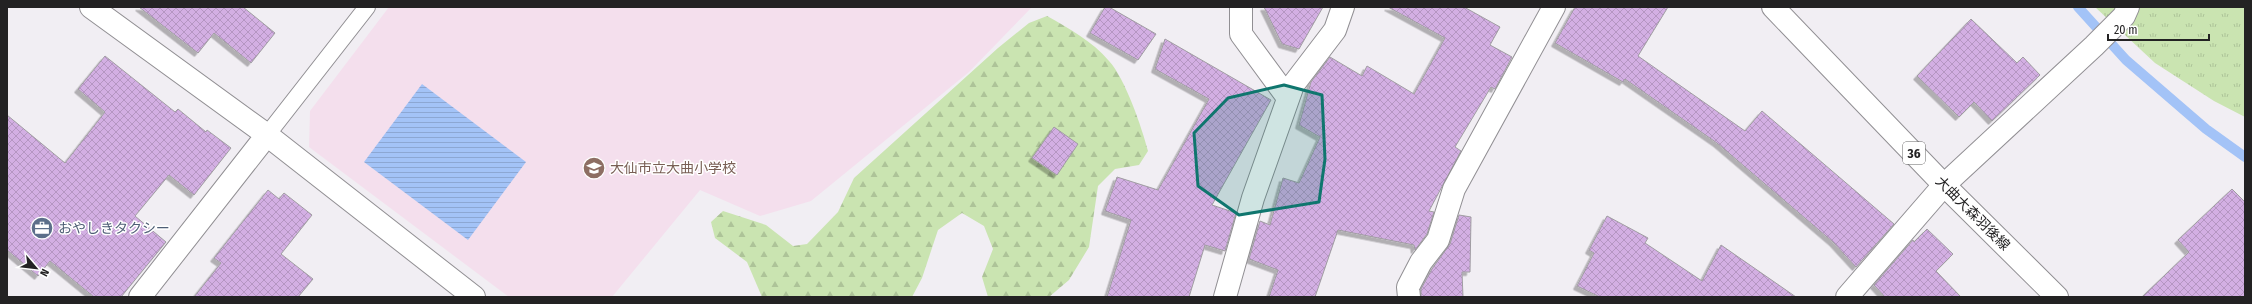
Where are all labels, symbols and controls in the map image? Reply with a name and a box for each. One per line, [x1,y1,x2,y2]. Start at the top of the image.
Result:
scale bar [2108,16,2209,42]
text: 20 m [2114,23,2138,37]
road number: 36 [1903,142,1925,164]
school or university icon: 大仙市立大曲小学校 [581,155,607,181]
place label: 大仙市立大曲小学校 [610,160,736,177]
street label: 大曲大森羽後線 [1932,173,2013,254]
office icon: おやしきタクシー [29,215,55,241]
place label: おやしきタクシー [58,220,170,237]
north arrow [16,248,56,288]
text: N [37,266,52,278]

